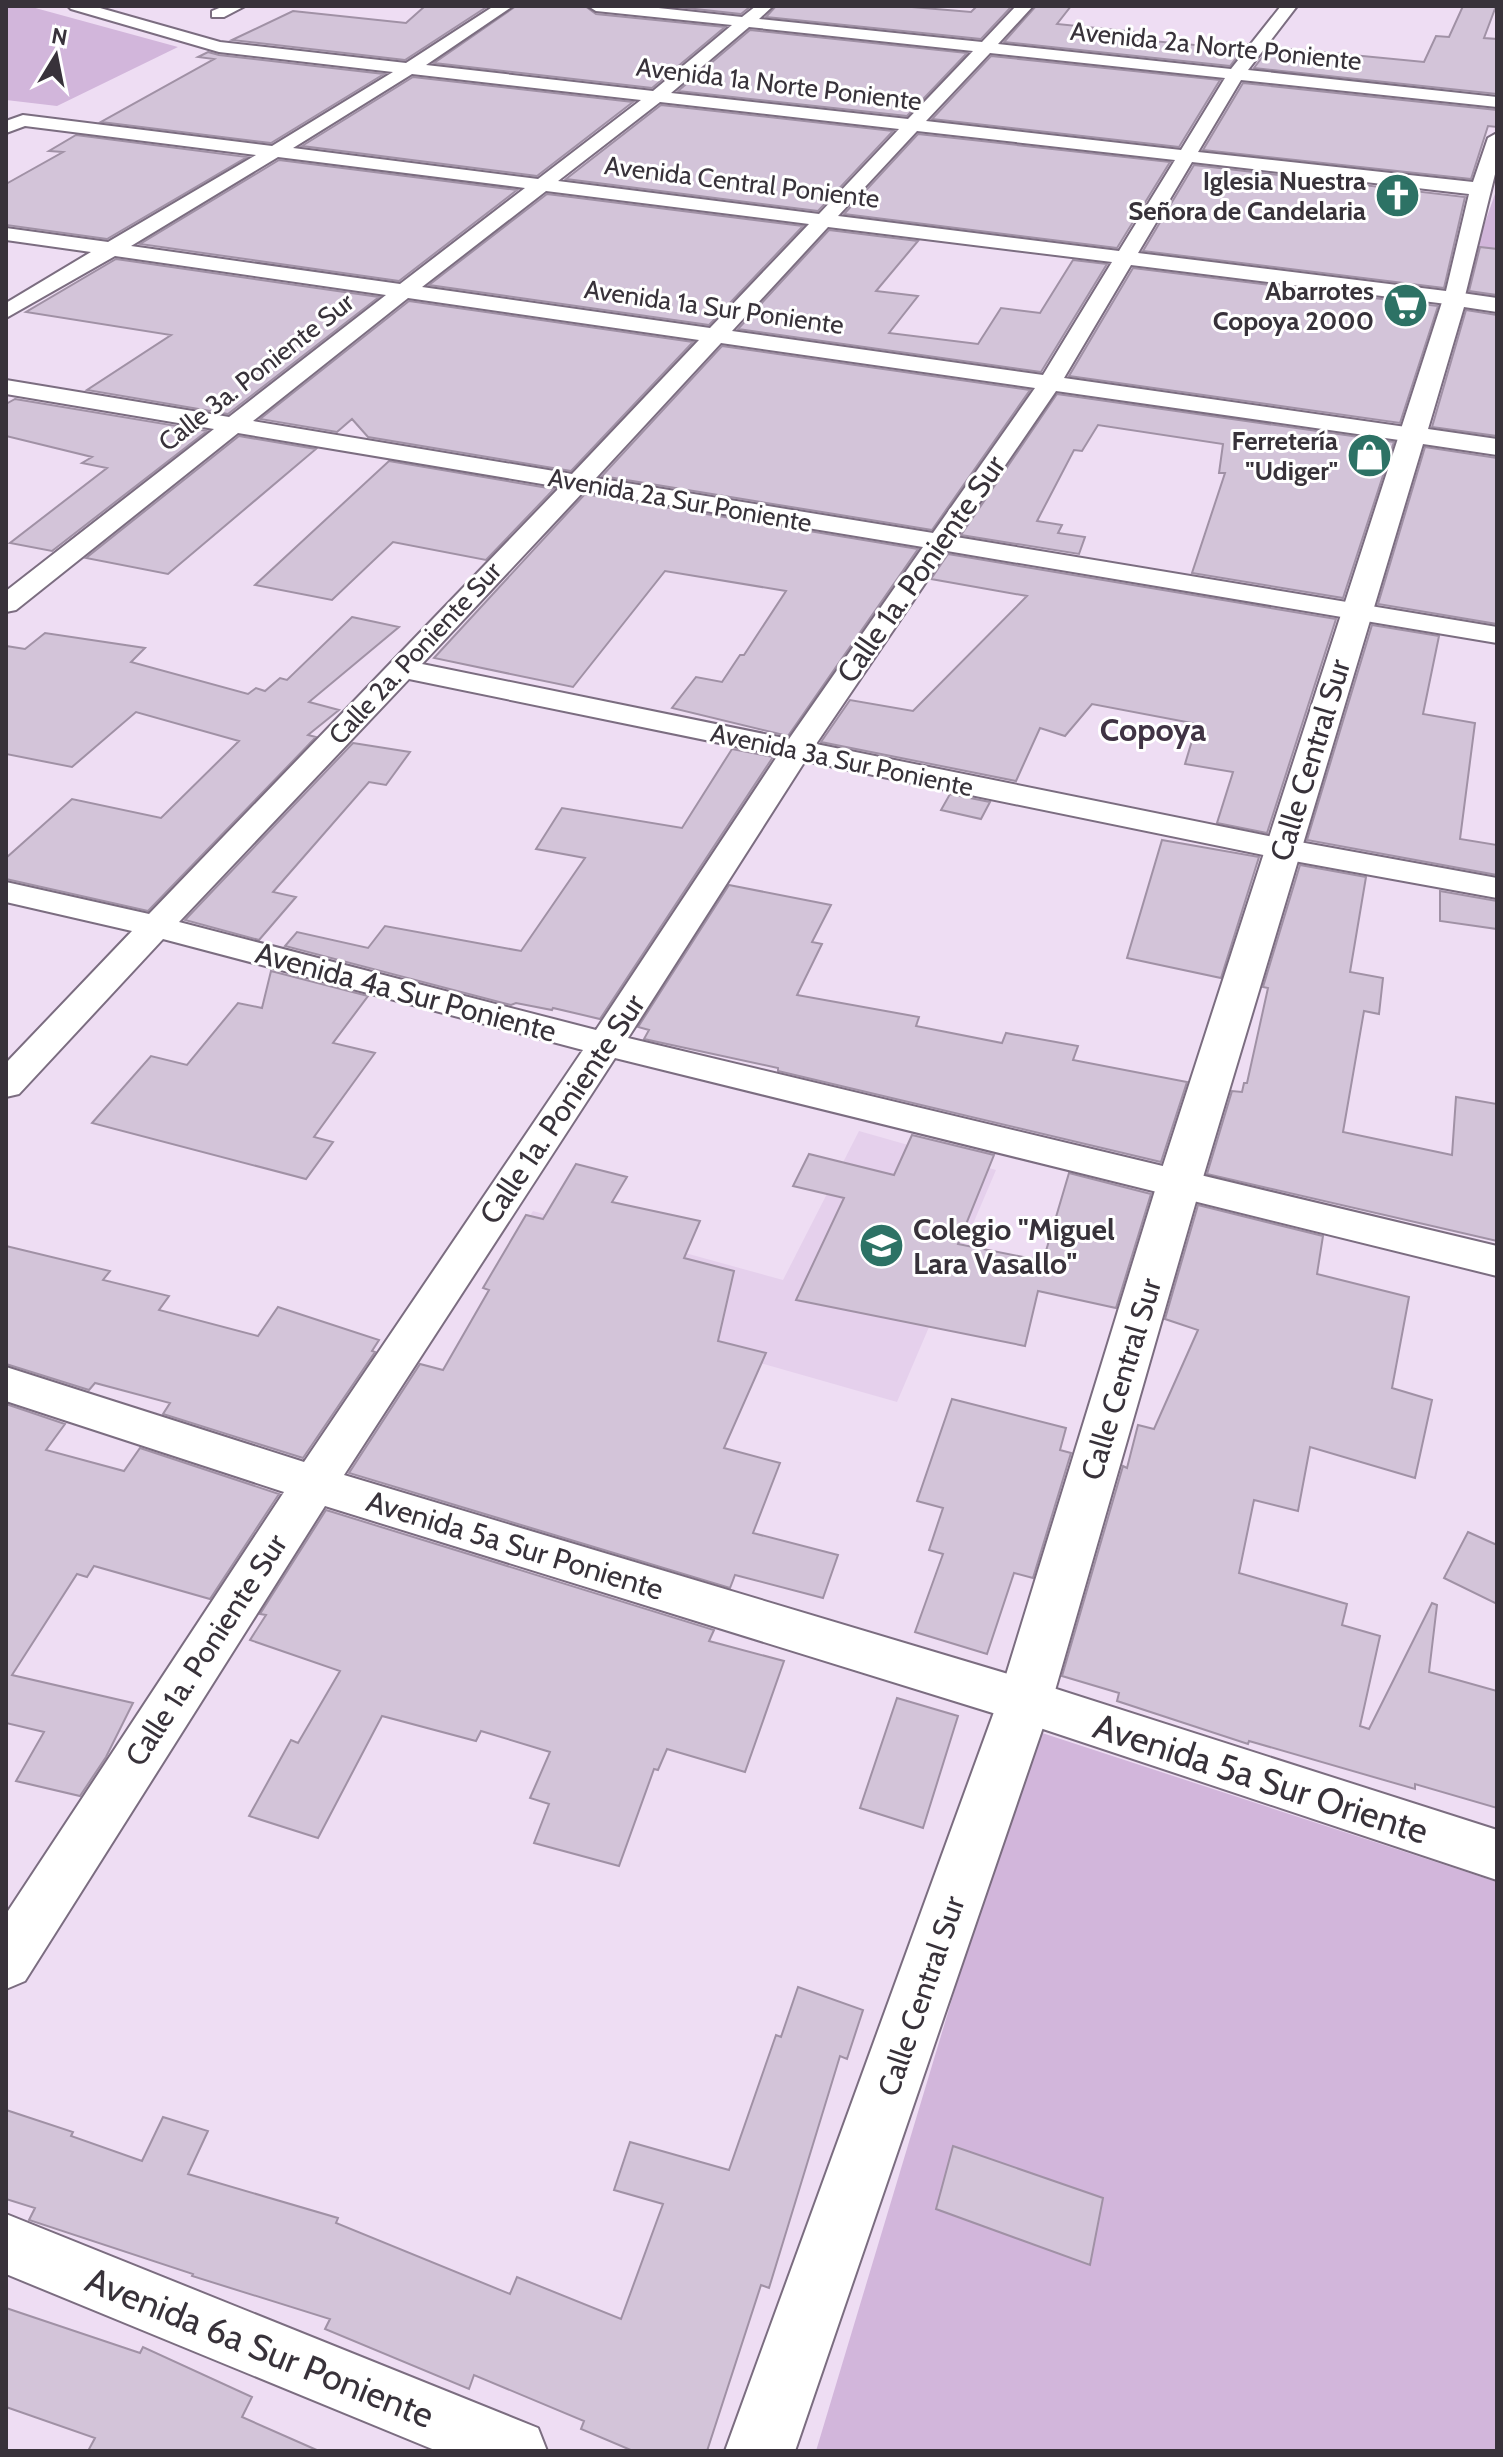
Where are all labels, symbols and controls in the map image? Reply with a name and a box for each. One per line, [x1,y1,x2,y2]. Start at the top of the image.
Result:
street label: Avenida 2a Norte Poniente [1069,15,1363,77]
north arrow [16,16,96,96]
text: N [49,22,69,51]
street label: Avenida 1a Norte Poniente [634,51,924,117]
street label: Avenida Central Poniente [603,149,881,215]
place label: Iglesia Nuestra Señora de Candelaria [1128,165,1366,227]
church icon: Iglesia Nuestra Señora de Candelaria [1373,172,1421,220]
street label: Avenida 1a Sur Poniente [582,273,846,341]
place label: Abarrotes Copoya 2000 [1213,275,1374,337]
supermarket icon: Abarrotes Copoya 2000 [1381,282,1429,330]
street label: Calle 3a. Poniente Sur [152,285,361,458]
place label: Ferretería "Udiger" [1231,425,1338,487]
shop icon: Ferretería "Udiger" [1345,432,1393,480]
street label: Calle 1a. Poniente Sur [829,448,1014,690]
street label: Avenida 2a Sur Poniente [546,461,814,539]
street label: Calle 2a. Poniente Sur [322,554,509,751]
street label: Calle Central Sur [1262,654,1358,865]
district label: Copoya [1100,710,1206,749]
street label: Avenida 3a Sur Poniente [708,717,976,803]
street label: Avenida 4a Sur Poniente [252,934,560,1050]
street label: Calle 1a. Poniente Sur [471,987,653,1231]
place label: Colegio "Miguel Lara Vasallo" [913,1211,1115,1282]
school or university icon: Colegio "Miguel Lara Vasallo" [858,1222,906,1270]
street label: Calle Central Sur [1073,1273,1169,1484]
street label: Avenida 5a Sur Poniente [362,1482,668,1608]
street label: Calle 1a. Poniente Sur [117,1527,295,1773]
street label: Avenida 5a Sur Oriente [1088,1703,1434,1853]
street label: Calle Central Sur [869,1891,973,2101]
street label: Avenida 6a Sur Poniente [80,2257,440,2437]

